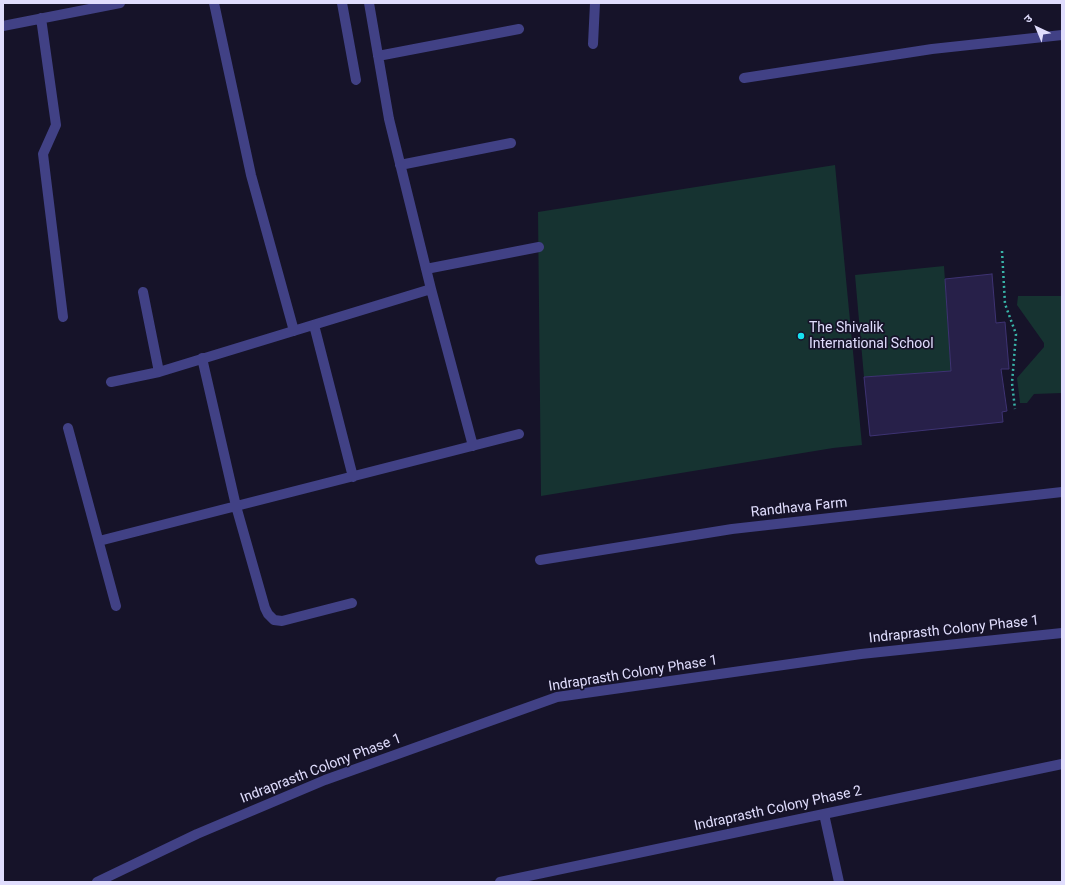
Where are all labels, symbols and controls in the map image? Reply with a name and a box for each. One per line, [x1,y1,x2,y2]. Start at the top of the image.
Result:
north arrow [1017,8,1057,48]
text: उ [1021,12,1035,26]
place label: The Shivalik International School [809,320,934,352]
marker: The Shivalik International School [796,331,806,341]
street label: Randhava Farm [750,495,848,521]
street label: Indraprasth Colony Phase 1 [868,613,1040,647]
street label: Indraprasth Colony Phase 1 [547,652,719,696]
street label: Indraprasth Colony Phase 1 [238,731,404,807]
street label: Indraprasth Colony Phase 2 [693,783,863,835]

